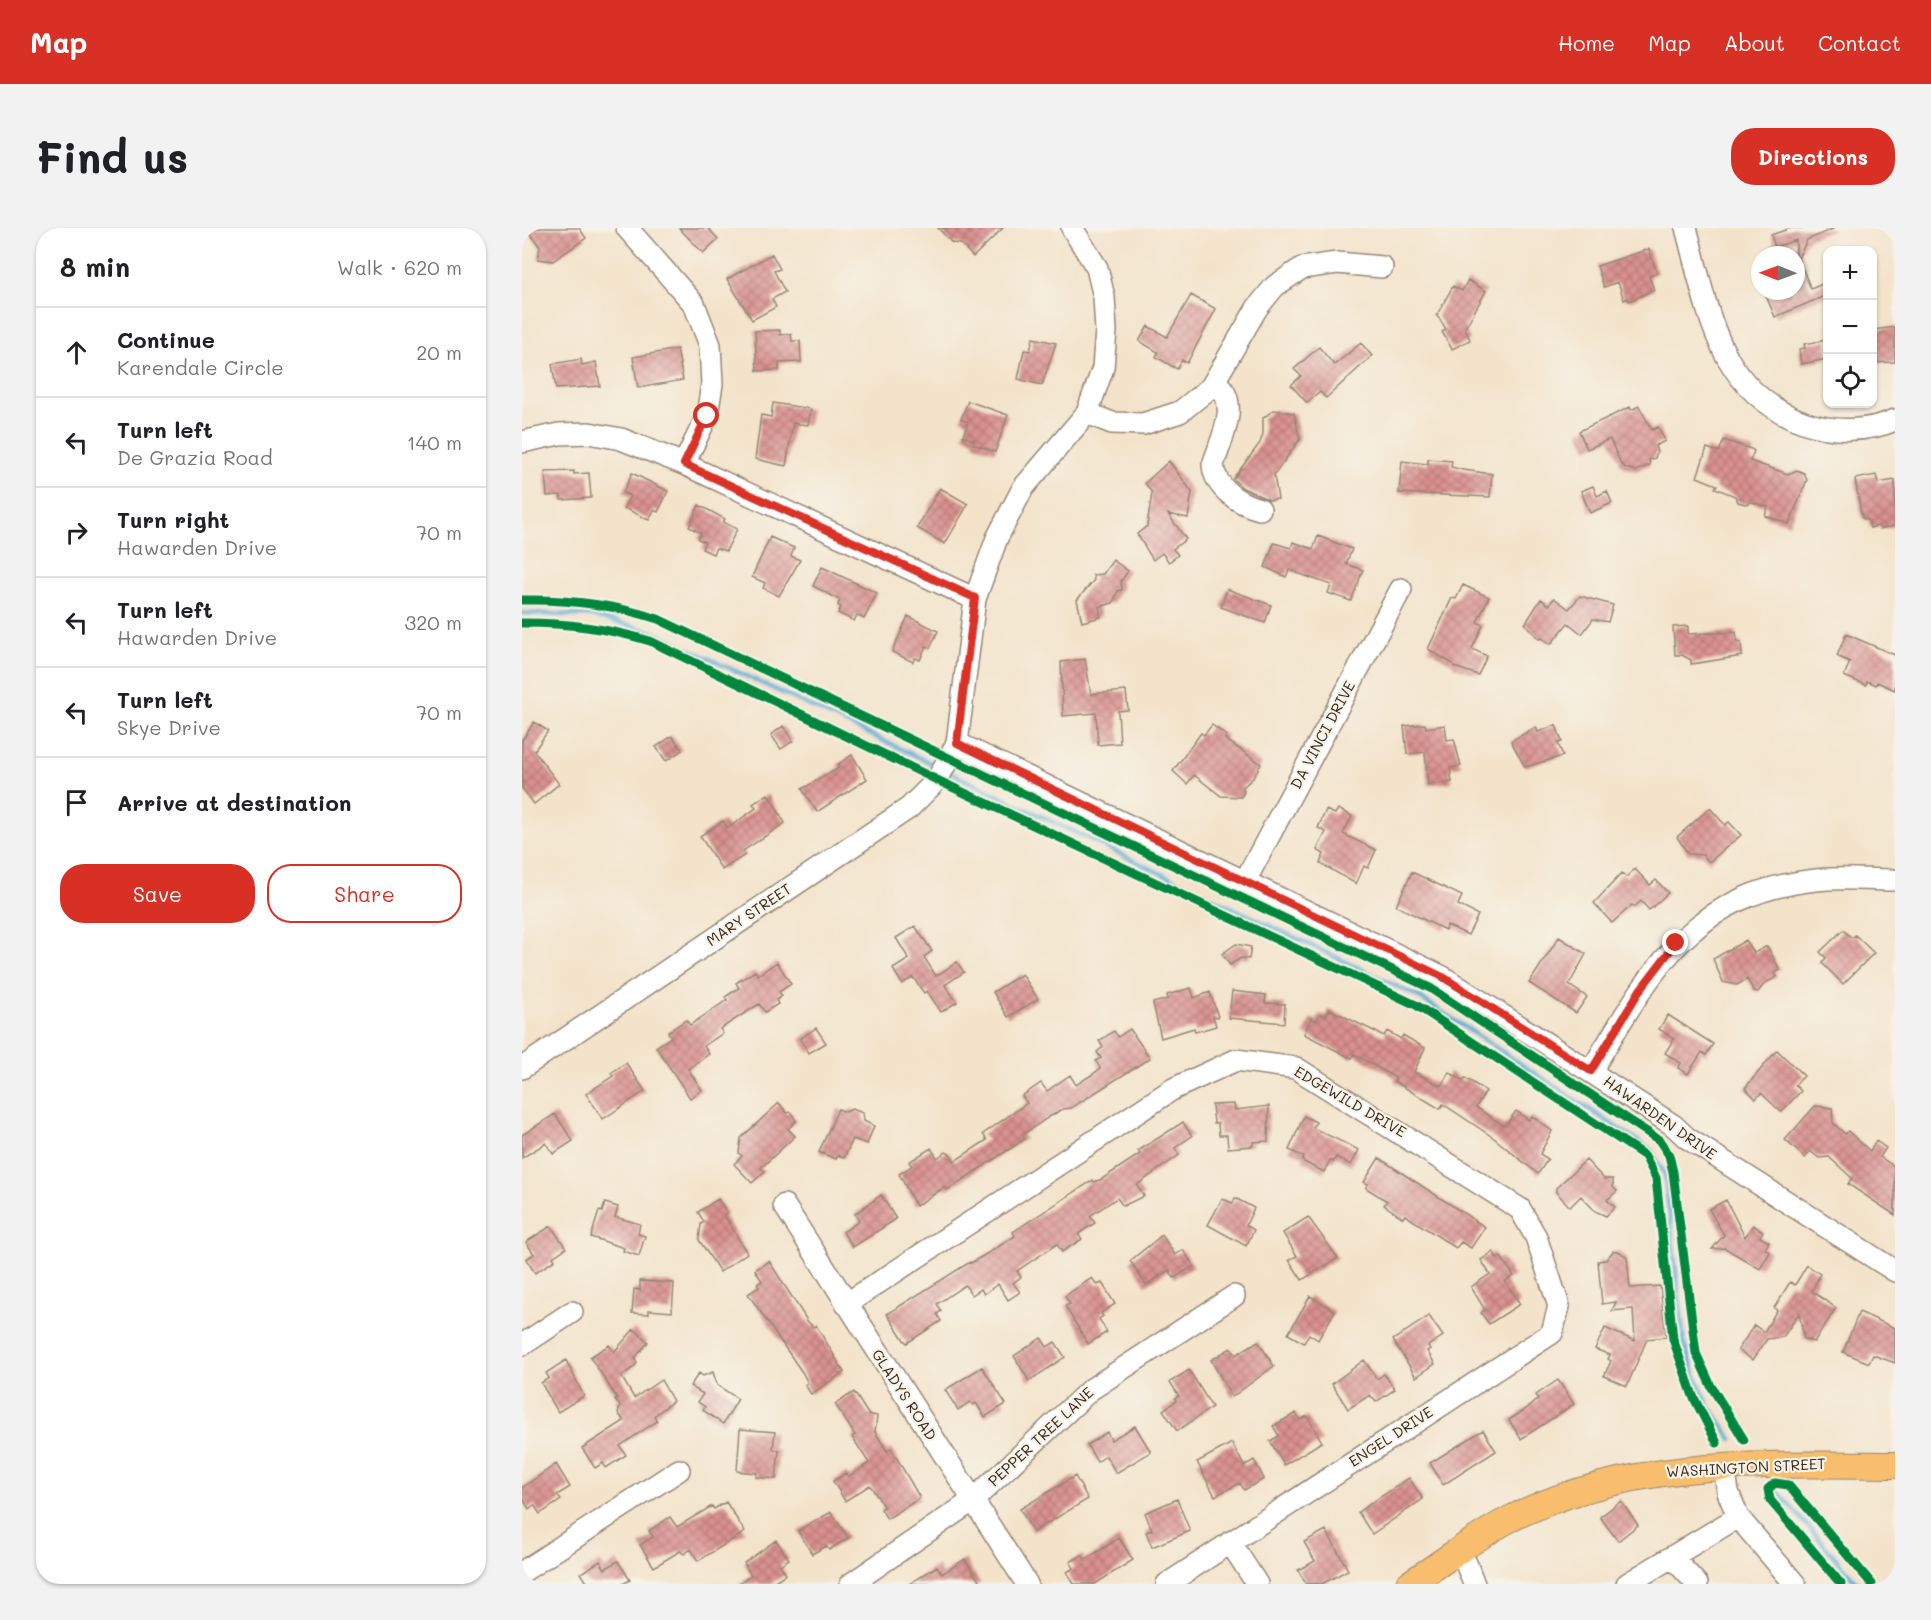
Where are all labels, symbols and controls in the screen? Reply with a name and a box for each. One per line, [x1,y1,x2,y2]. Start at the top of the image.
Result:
text: Map [30,24,87,60]
text: Home [1558,29,1615,56]
text: Map [1648,29,1691,56]
text: About [1724,29,1785,56]
text: Contact [1818,29,1901,56]
button: Directions [1731,128,1895,185]
text: Find us [36,129,188,184]
north arrow [1751,246,1805,300]
map controls [1823,246,1877,408]
button: + [1823,246,1877,300]
text: 8 min [60,250,130,284]
text: Walk · 620 m [337,254,462,280]
button: − [1823,300,1877,354]
text: Continue [117,325,215,354]
icon: ahead [60,336,93,369]
text: 20 m [416,339,462,365]
text: Karendale Circle [117,354,284,380]
button: locate [1823,354,1877,408]
route start [693,402,719,428]
text: Turn left [117,415,213,444]
icon: left [60,426,93,459]
text: 140 m [407,429,462,455]
text: De Grazia Road [117,444,273,470]
text: Turn right [117,505,229,534]
icon: right [60,516,93,549]
text: 70 m [416,519,462,545]
text: Hawarden Drive [117,534,277,560]
text: Turn left [117,595,213,624]
icon: left [60,606,93,639]
text: 320 m [404,609,462,635]
text: Hawarden Drive [117,624,277,650]
street label: DA VINCI DRIVE [1285,677,1359,792]
text: Turn left [117,685,213,714]
icon: left [60,696,93,729]
text: 70 m [416,699,462,725]
text: Skye Drive [117,714,221,740]
icon: arrive [60,786,93,819]
text: Arrive at destination [117,788,352,817]
button: Save [60,864,255,923]
button: Share [267,864,462,923]
street label: MARY STREET [702,878,795,950]
route end [1662,929,1688,955]
street label: EDGEWILD DRIVE [1291,1061,1410,1142]
street label: HAWARDEN DRIVE [1600,1071,1721,1164]
street label: GLADYS ROAD [868,1345,942,1444]
street label: PEPPER TREE LANE [983,1382,1098,1490]
street label: ENGEL DRIVE [1344,1401,1437,1471]
street label: WASHINGTON STREET [1666,1453,1826,1481]

